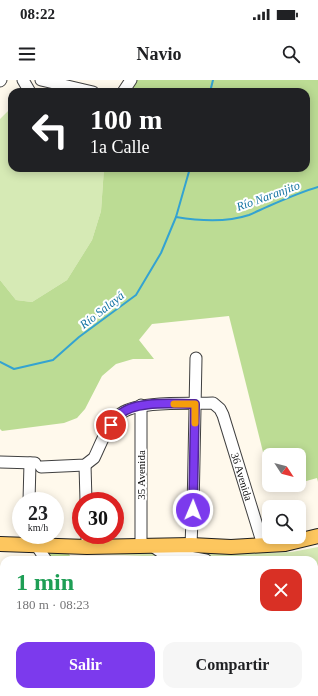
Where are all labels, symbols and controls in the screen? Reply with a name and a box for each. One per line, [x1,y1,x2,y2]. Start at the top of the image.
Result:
text: 08:22 [20,6,55,22]
icon: menu [16,43,38,65]
icon: search [280,43,302,65]
text: Navio [137,44,182,64]
icon: left [24,104,76,156]
text: 100 m [90,104,162,135]
text: 1a Calle [90,137,149,157]
water label: Río Naranjito [233,178,302,214]
water label: Río Salayá [76,288,127,332]
pin [94,408,128,442]
icon: arrive [100,414,122,436]
north arrow [262,448,306,492]
map controls [262,448,306,544]
street label: 35 Avenida [135,450,147,500]
street label: 36 Avenida [229,451,255,502]
position arrow [172,489,214,531]
speed limit sign: 30 [72,492,124,544]
button: search [262,500,306,544]
text: 23 [28,502,48,524]
text: km/h [28,522,48,533]
text: 1 min [16,569,74,595]
button: close [260,569,302,611]
text: 180 m · 08:23 [16,597,89,612]
button: Salir [16,642,155,688]
button: Compartir [163,642,302,688]

